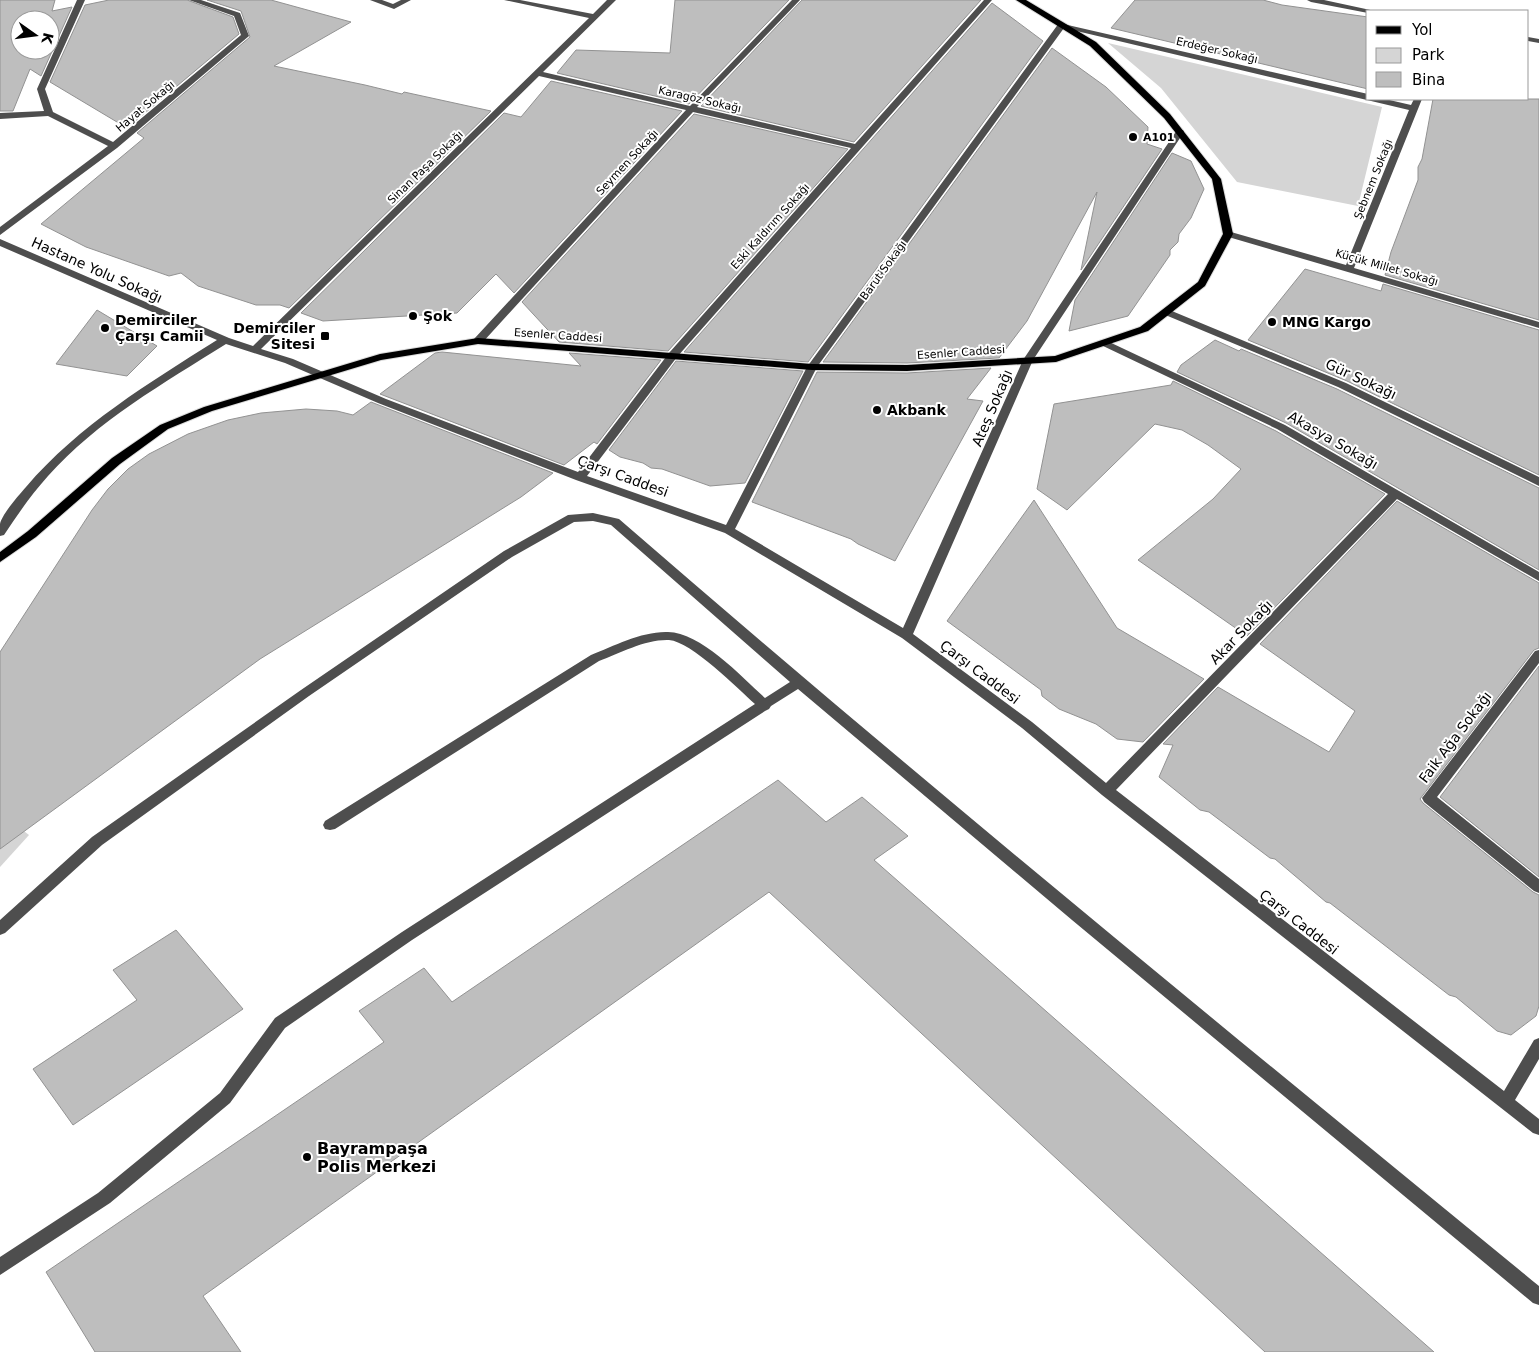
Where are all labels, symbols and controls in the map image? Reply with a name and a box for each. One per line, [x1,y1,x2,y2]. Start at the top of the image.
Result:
north arrow [10,10,60,60]
legend [1366,10,1529,100]
text: Yol [1411,21,1433,39]
text: K [38,31,57,46]
street label: Erdeğer Sokağı [1175,35,1259,66]
text: Park [1412,46,1445,64]
text: Bina [1412,71,1445,89]
street label: Hayat Sokağı [113,78,177,135]
street label: Karagöz Sokağı [657,84,743,115]
street label: Seymen Sokağı [594,127,661,198]
street label: Sinan Paşa Sokağı [385,128,466,207]
marker: A101 [1127,131,1139,143]
place label: A101 [1143,131,1174,144]
street label: Şebnem Sokağı [1351,137,1395,221]
street label: Eski Kaldırım Sokağı [728,181,812,272]
street label: Hastane Yolu Sokağı [29,234,165,306]
street label: Barut Sokağı [857,238,909,303]
street label: Küçük Millet Sokağı [1334,247,1440,288]
place label: Şok [423,308,453,324]
marker: Şok [407,310,419,322]
place label: Demirciler Çarşı Camii [115,312,204,344]
place label: MNG Kargo [1282,314,1371,330]
marker: MNG Kargo [1266,316,1278,328]
place label: Demirciler Sitesi [233,320,315,352]
marker: Demirciler Çarşı Camii [99,322,111,334]
street label: Esenler Caddesi [514,326,602,345]
marker: Demirciler Sitesi [319,330,331,342]
street label: Esenler Caddesi [917,343,1005,362]
street label: Gür Sokağı [1323,356,1399,402]
street label: Ateş Sokağı [969,367,1015,449]
place label: Akbank [887,402,947,418]
marker: Akbank [871,404,883,416]
street label: Akasya Sokağı [1285,408,1381,472]
street label: Çarşı Caddesi [575,452,671,500]
street label: Akar Sokağı [1206,597,1276,667]
street label: Çarşı Caddesi [937,637,1023,707]
street label: Faik Ağa Sokağı [1416,688,1494,786]
street label: Çarşı Caddesi [1256,886,1342,958]
place label: Bayrampaşa Polis Merkezi [317,1139,436,1176]
marker: Bayrampaşa Polis Merkezi [301,1151,313,1163]

